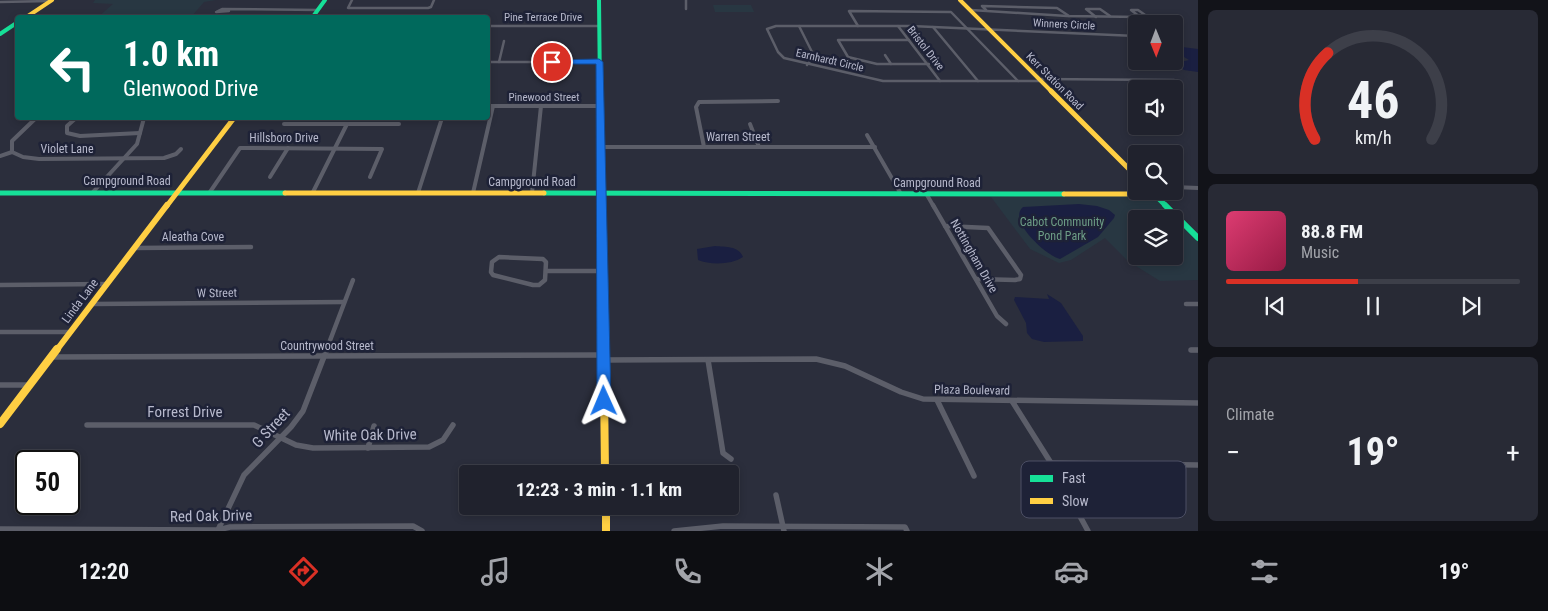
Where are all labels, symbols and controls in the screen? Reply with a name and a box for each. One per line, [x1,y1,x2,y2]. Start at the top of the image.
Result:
street label: Pine Terrace Drive [504,11,582,24]
north arrow [1128,15,1182,70]
map controls [1128,15,1183,265]
street label: Winners Circle [1032,16,1095,33]
street label: Bristol Drive [904,24,947,73]
text: 1.0 km [123,34,219,75]
icon: left [40,35,105,100]
pin [531,41,573,83]
street label: Earnhardt Circle [795,46,865,75]
icon: arrive [538,48,566,76]
street label: Kerr Station Road [1023,50,1086,113]
text: 46 [1347,70,1399,131]
text: Glenwood Drive [123,76,258,101]
button: sound [1128,80,1183,135]
street label: Pinewood Street [508,91,580,104]
text: km/h [1355,127,1391,148]
street label: Warren Street [706,130,771,144]
street label: Hillsboro Drive [249,131,319,145]
street label: Violet Lane [40,142,94,156]
button: search [1128,145,1183,200]
street label: Campground Road [83,174,171,188]
street label: Campground Road [488,175,576,189]
street label: Campground Road [893,176,981,190]
button: layers [1128,210,1183,265]
park label: Cabot Community Pond Park [1020,215,1104,243]
street label: Nottingham Drive [947,217,1001,295]
text: 88.8 FM [1301,220,1363,243]
street label: Aleatha Cove [162,230,225,244]
text: Music [1301,243,1339,262]
street label: Linda Lane [59,276,101,326]
street label: W Street [197,286,238,300]
icon: previous [1261,292,1289,320]
icon: pause [1359,292,1387,320]
icon: next [1457,292,1485,320]
street label: Countrywood Street [280,339,374,353]
position arrow [577,374,629,426]
street label: Plaza Boulevard [934,382,1010,398]
street label: Forrest Drive [147,403,223,421]
street label: G Street [248,405,294,451]
text: Climate [1226,405,1274,424]
street label: White Oak Drive [323,425,417,445]
text: 19° [1346,430,1400,474]
text: − [1226,436,1240,469]
text: + [1506,436,1520,469]
speed limit sign: 50 [15,450,80,515]
legend [1021,461,1186,518]
text: Fast [1062,470,1086,486]
text: 12:23 · 3 min · 1.1 km [516,478,682,501]
text: Slow [1062,493,1089,509]
street label: Red Oak Drive [170,506,252,526]
icon: directions [286,554,321,589]
icon: music [478,554,513,589]
icon: phone [670,554,705,589]
icon: climate [862,554,897,589]
icon: car [1054,554,1089,589]
icon: filters [1247,554,1282,589]
text: 12:20 [79,559,129,584]
text: 19° [1439,559,1469,584]

